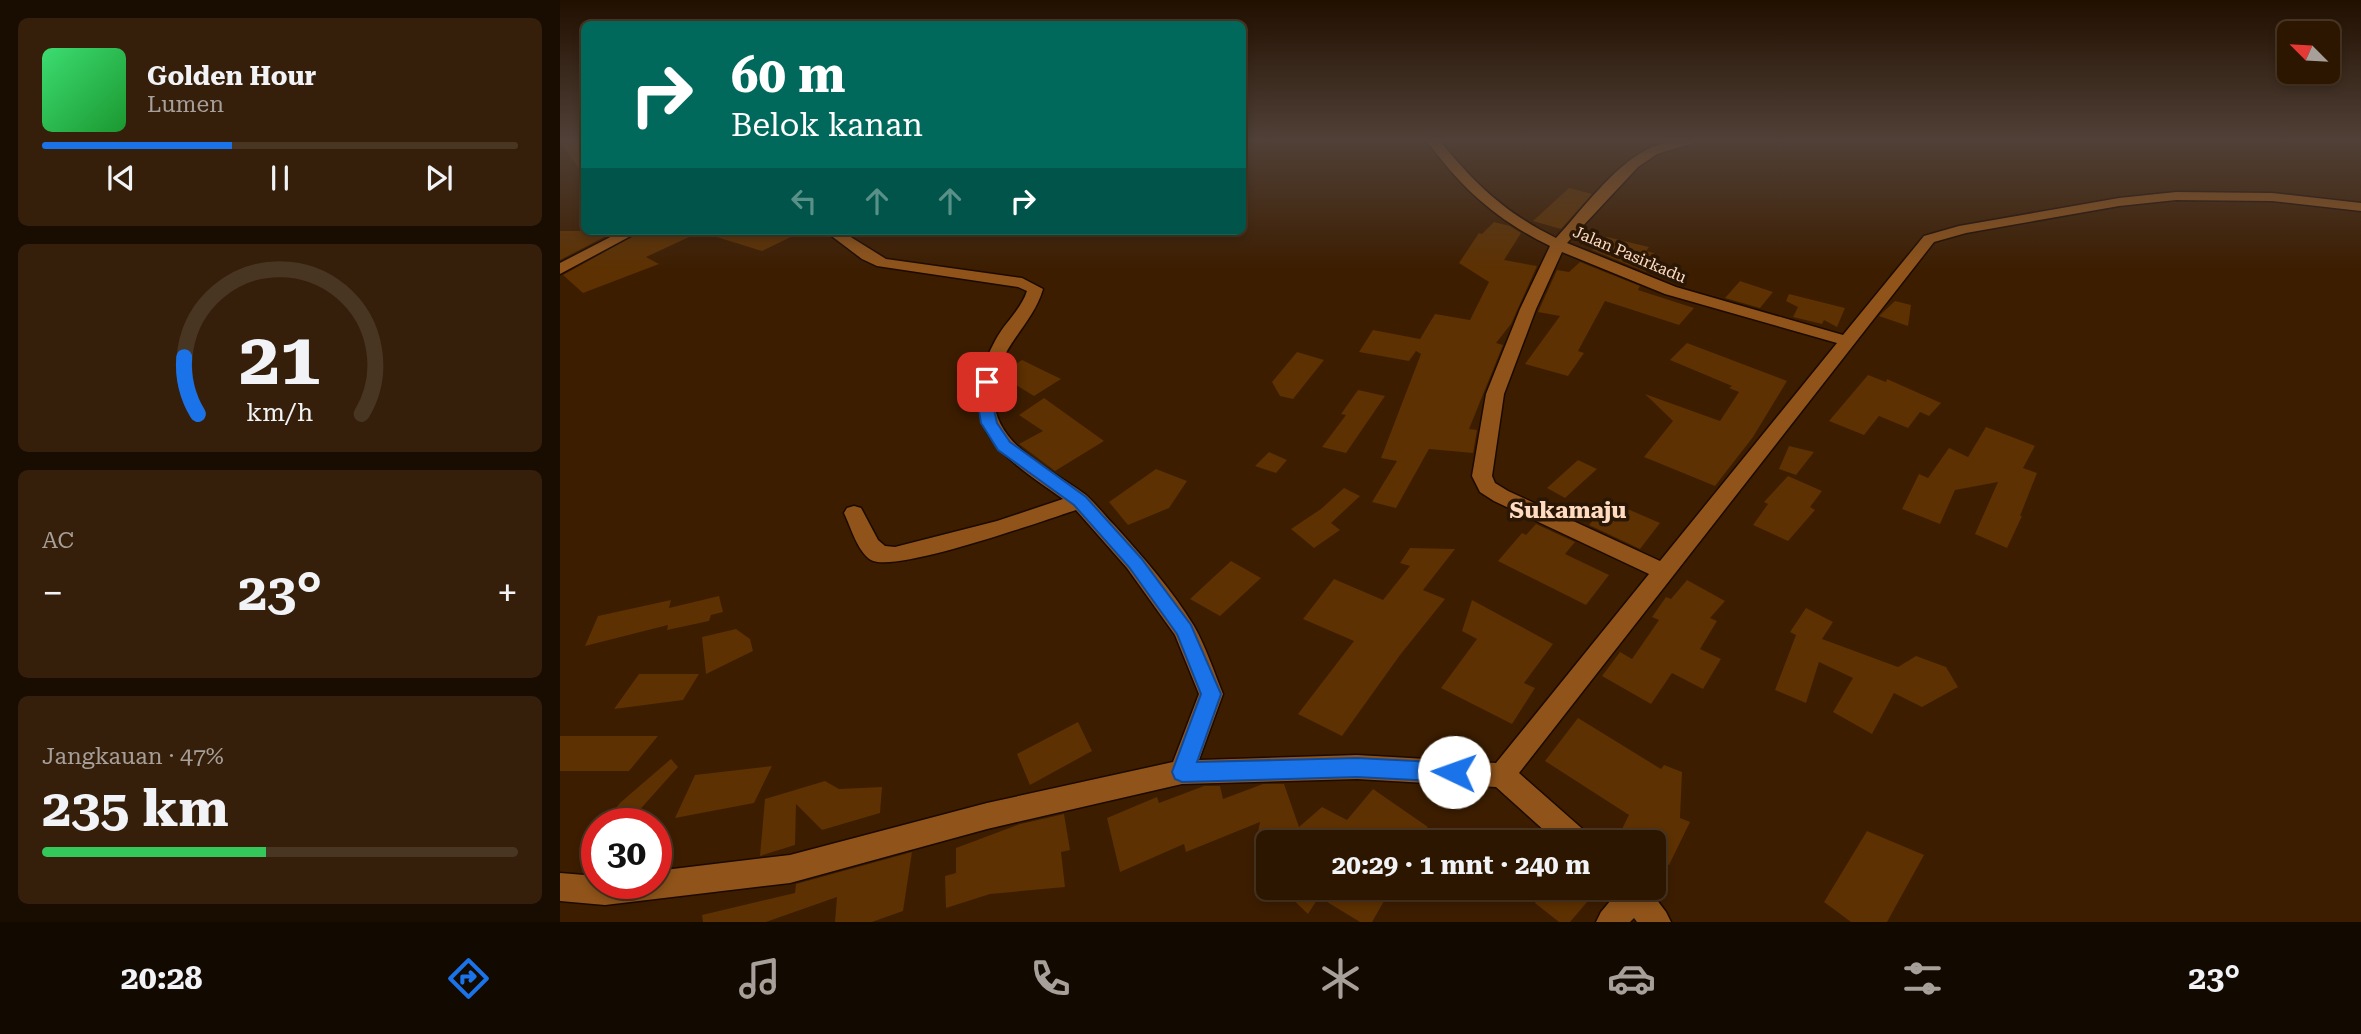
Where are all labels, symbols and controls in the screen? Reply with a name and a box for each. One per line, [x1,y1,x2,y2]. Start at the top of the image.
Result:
north arrow [2277,21,2340,84]
map controls [2277,21,2340,84]
text: 60 m [731,47,846,104]
icon: right [616,49,707,140]
text: Golden Hour [147,61,316,91]
text: Lumen [147,91,224,118]
text: Belok kanan [731,106,923,144]
icon: previous [102,159,140,197]
icon: pause [261,159,299,197]
icon: next [420,159,458,197]
icon: left [785,182,823,220]
icon: ahead [858,182,896,220]
icon: ahead [931,182,969,220]
icon: right [1004,182,1042,220]
street label: Jalan Pasirkadu [1570,222,1689,287]
text: 21 [239,317,321,402]
pin [957,352,1017,412]
icon: arrive [968,363,1006,401]
text: km/h [247,398,313,427]
district label: Sukamaju [1510,497,1626,524]
text: AC [42,527,74,554]
text: 23° [238,562,322,623]
text: − [42,571,63,615]
text: + [497,571,518,615]
position arrow [1417,735,1491,809]
text: Jangkauan · 47% [42,743,224,770]
text: 235 km [42,778,229,839]
speed limit sign: 30 [581,808,672,899]
text: 20:29 · 1 mnt · 240 m [1332,850,1590,880]
icon: directions [444,954,493,1003]
icon: music [735,954,784,1003]
icon: phone [1026,954,1075,1003]
icon: climate [1316,954,1365,1003]
icon: car [1607,954,1656,1003]
icon: filters [1898,954,1947,1003]
text: 20:28 [121,959,203,997]
text: 23° [2188,959,2240,997]

